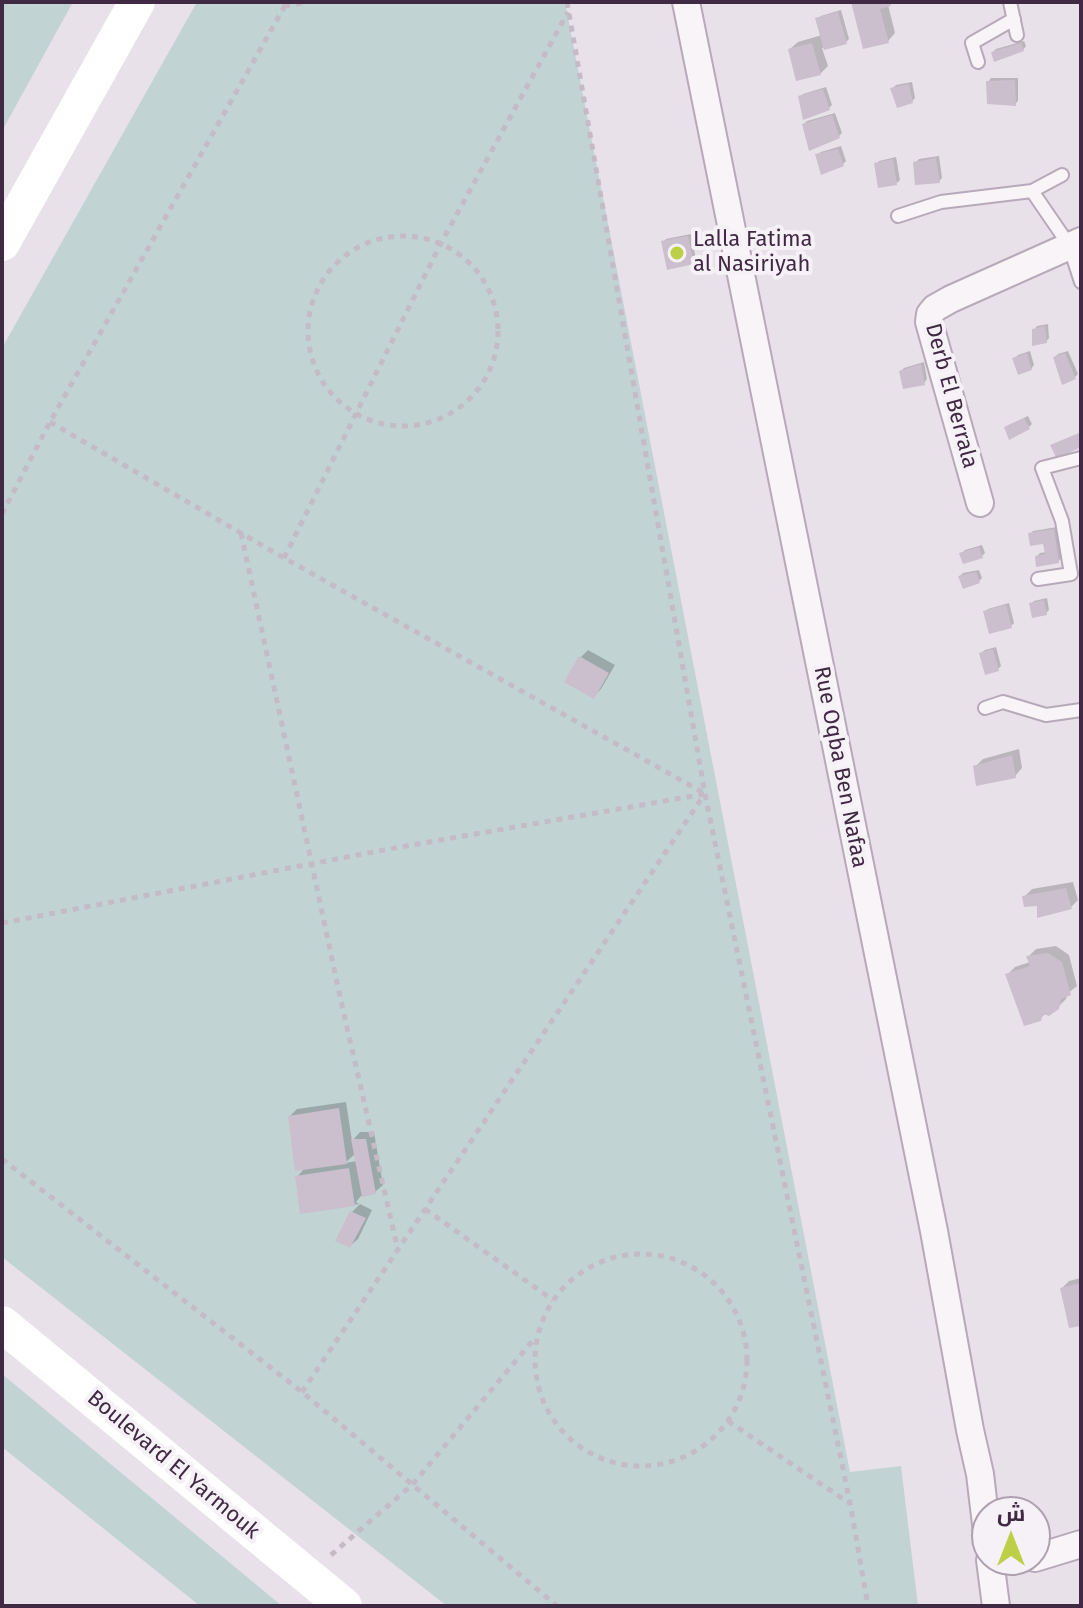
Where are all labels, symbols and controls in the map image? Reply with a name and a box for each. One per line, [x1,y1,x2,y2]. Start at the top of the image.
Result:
place label: Lalla Fatima al Nasiriyah [693,227,812,278]
marker: Lalla Fatima al Nasiriyah [668,244,686,262]
street label: Derb El Berrala [919,321,983,471]
street label: Rue Oqba Ben Nafaa [808,664,872,870]
street label: Boulevard El Yarmouk [81,1385,265,1545]
north arrow [971,1496,1051,1576]
text: ش [997,1500,1025,1527]

